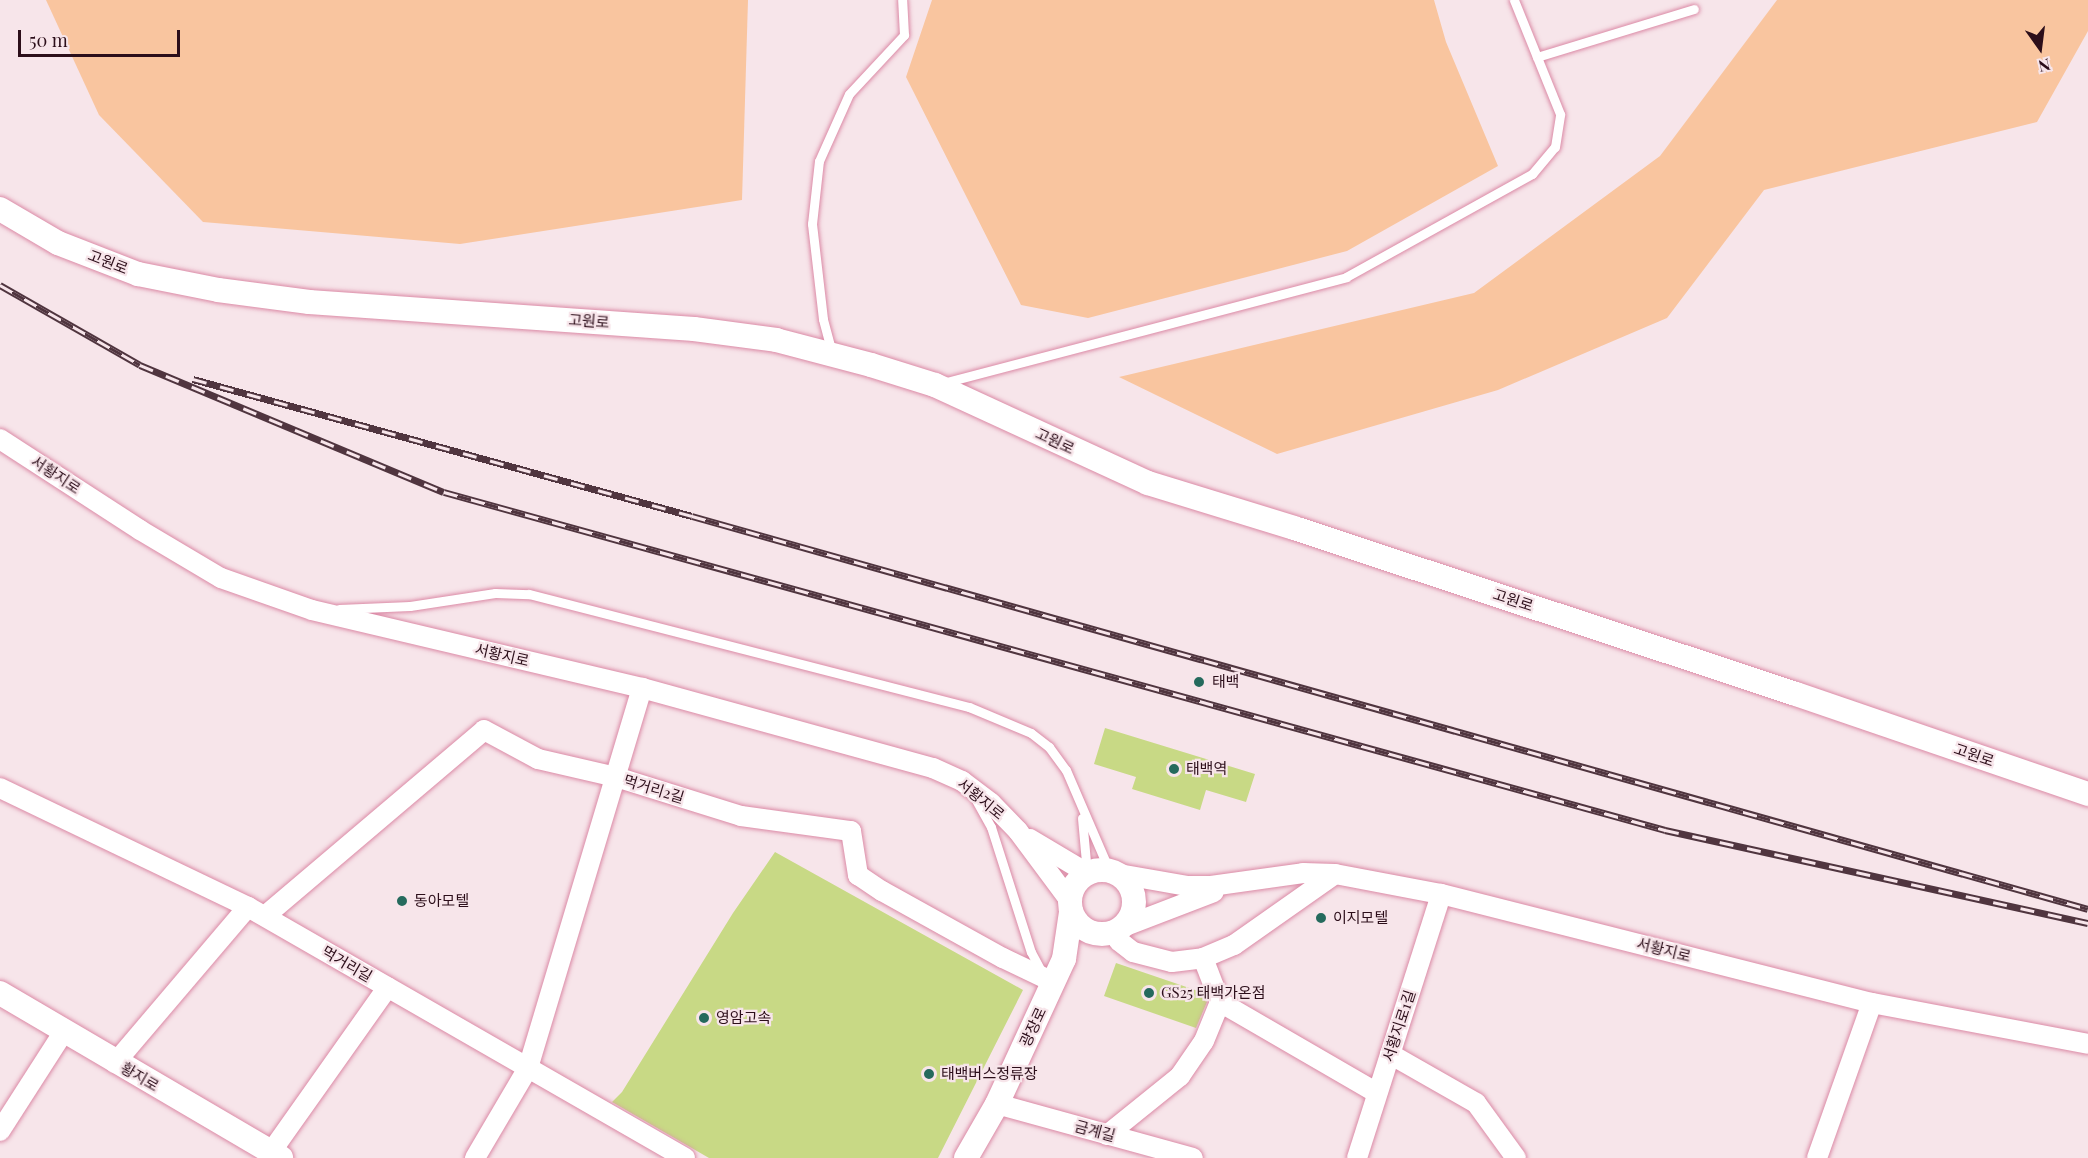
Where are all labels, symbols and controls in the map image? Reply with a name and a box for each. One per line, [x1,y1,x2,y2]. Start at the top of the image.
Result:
scale bar [21,18,183,56]
north arrow [2010,18,2070,78]
text: 50 m [29,28,68,52]
text: N [2036,54,2053,78]
street label: 고원로 [85,246,131,278]
street label: 고원로 [568,311,610,331]
street label: 고원로 [1032,424,1078,458]
street label: 서황지로 [28,452,84,498]
street label: 고원로 [1491,585,1535,615]
street label: 서황지로 [473,640,531,670]
marker: 태백 [1190,673,1208,691]
place label: 태백 [1212,673,1240,691]
street label: 고원로 [1951,740,1997,770]
place label: 태백역 [1186,760,1227,778]
marker: 태백역 [1167,762,1181,776]
street label: 먹거리2길 [622,771,686,807]
street label: 서황지로 [954,775,1008,823]
place label: 동아모텔 [414,892,469,910]
marker: 동아모텔 [395,894,409,908]
place label: 이지모텔 [1333,909,1388,927]
marker: 이지모텔 [1314,911,1328,925]
street label: 서황지로 [1635,935,1693,965]
street label: 먹거리길 [319,942,375,986]
place label: GS25 태백가온점 [1161,984,1266,1002]
marker: GS25 태백가온점 [1142,986,1156,1000]
street label: 서황지로1길 [1379,988,1419,1064]
street label: 광장로 [1016,1004,1050,1050]
place label: 영암고속 [716,1009,771,1027]
marker: 영암고속 [697,1011,711,1025]
street label: 황지로 [118,1059,162,1095]
place label: 태백버스정류장 [941,1065,1038,1083]
marker: 태백버스정류장 [922,1067,936,1081]
street label: 금계길 [1073,1117,1117,1145]

